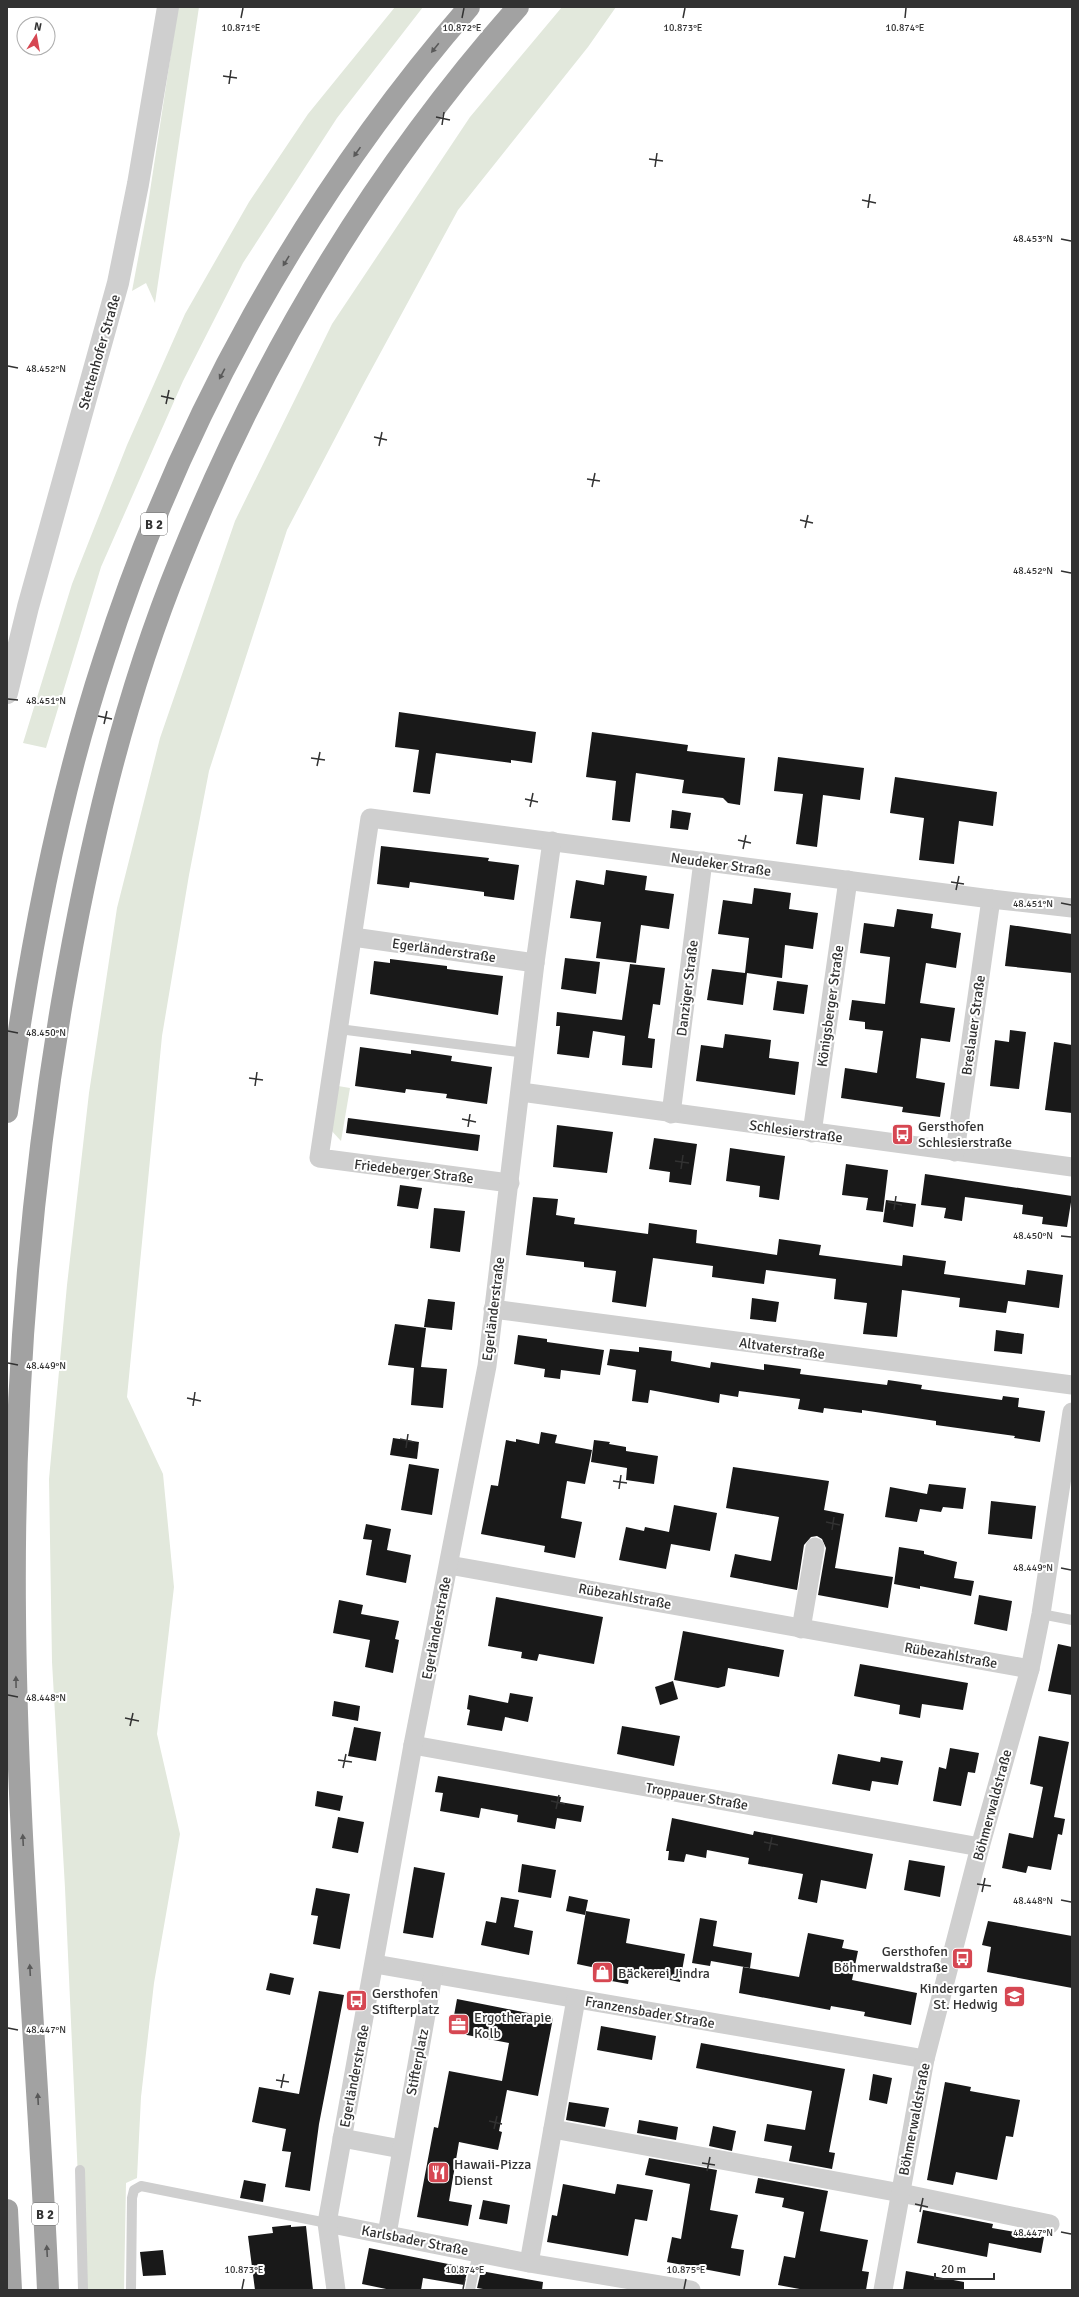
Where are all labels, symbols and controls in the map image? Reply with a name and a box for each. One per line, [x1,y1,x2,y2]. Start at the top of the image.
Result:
north arrow [16,16,56,56]
text: N [33,20,43,34]
text: 10.871°E [222,22,261,34]
text: 10.872°E [443,22,482,34]
text: 10.873°E [664,22,703,34]
text: 10.874°E [886,22,925,34]
one-way arrow [430,42,439,53]
one-way arrow [353,147,361,157]
text: 48.453°N [1013,233,1053,245]
one-way arrow [282,256,290,266]
street label: Stettenhofer Straße [75,293,124,412]
text: 48.452°N [26,363,66,375]
one-way arrow [219,368,225,380]
road number: B 2 [141,513,167,535]
text: 48.452°N [1013,565,1053,577]
text: 48.451°N [26,695,66,707]
street label: Neudeker Straße [670,849,772,880]
text: 48.451°N [1013,898,1053,910]
street label: Egerländerstraße [391,935,497,966]
street label: Danziger Straße [673,939,702,1037]
street label: Königsberger Straße [814,944,847,1068]
street label: Breslauer Straße [958,974,989,1076]
text: 48.450°N [26,1027,66,1039]
street label: Schlesierstraße [748,1117,844,1146]
place label: Gersthofen Schlesierstraße [918,1118,1012,1151]
bus stop icon: Gersthofen Schlesierstraße [889,1121,915,1147]
street label: Friedeberger Straße [353,1156,475,1187]
text: 48.450°N [1013,1230,1053,1242]
street label: Egerländerstraße [479,1256,508,1362]
street label: Altvaterstraße [738,1334,826,1363]
text: 48.449°N [26,1360,66,1372]
text: 48.449°N [1013,1562,1053,1574]
street label: Egerländerstraße [418,1575,455,1681]
street label: Rübezahlstraße [577,1580,673,1613]
street label: Rübezahlstraße [903,1639,999,1672]
one-way arrow [13,1675,19,1688]
text: 48.448°N [26,1692,66,1704]
street label: Böhmerwaldstraße [969,1748,1016,1863]
street label: Troppauer Straße [644,1779,749,1814]
one-way arrow [19,1834,26,1846]
text: 48.448°N [1013,1895,1053,1907]
place label: Gersthofen Böhmerwaldstraße [834,1943,948,1976]
bus stop icon: Gersthofen Böhmerwaldstraße [950,1946,976,1972]
shop icon: Bäckerei Jindra [589,1960,615,1986]
one-way arrow [27,1964,34,1976]
place label: Bäckerei Jindra [618,1965,710,1982]
place label: Kindergarten St. Hedwig [919,1980,998,2013]
school or university icon: Kindergarten St. Hedwig [1001,1983,1027,2009]
place label: Gersthofen Stifterplatz [372,1985,440,2018]
bus stop icon: Gersthofen Stifterplatz [344,1988,370,2014]
street label: Franzensbader Straße [584,1993,716,2032]
place label: Ergotherapie Kolb [474,2009,551,2042]
office icon: Ergotherapie Kolb [445,2012,471,2038]
street label: Egerländerstraße [336,2023,373,2129]
text: 48.447°N [26,2024,66,2036]
street label: Stifterplatz [403,2027,432,2097]
street label: Böhmerwaldstraße [895,2061,934,2177]
one-way arrow [35,2093,42,2105]
place label: Hawaii-Pizza Dienst [454,2156,531,2189]
restaurant icon: Hawaii-Pizza Dienst [425,2159,451,2185]
road number: B 2 [32,2203,58,2225]
street label: Karlsbader Straße [360,2222,470,2259]
text: 48.447°N [1013,2227,1053,2239]
one-way arrow [43,2245,50,2257]
scale bar [935,2255,994,2281]
text: 20 m [941,2262,966,2277]
text: 10.873°E [225,2264,264,2276]
text: 10.874°E [446,2264,485,2276]
text: 10.875°E [667,2264,706,2276]

